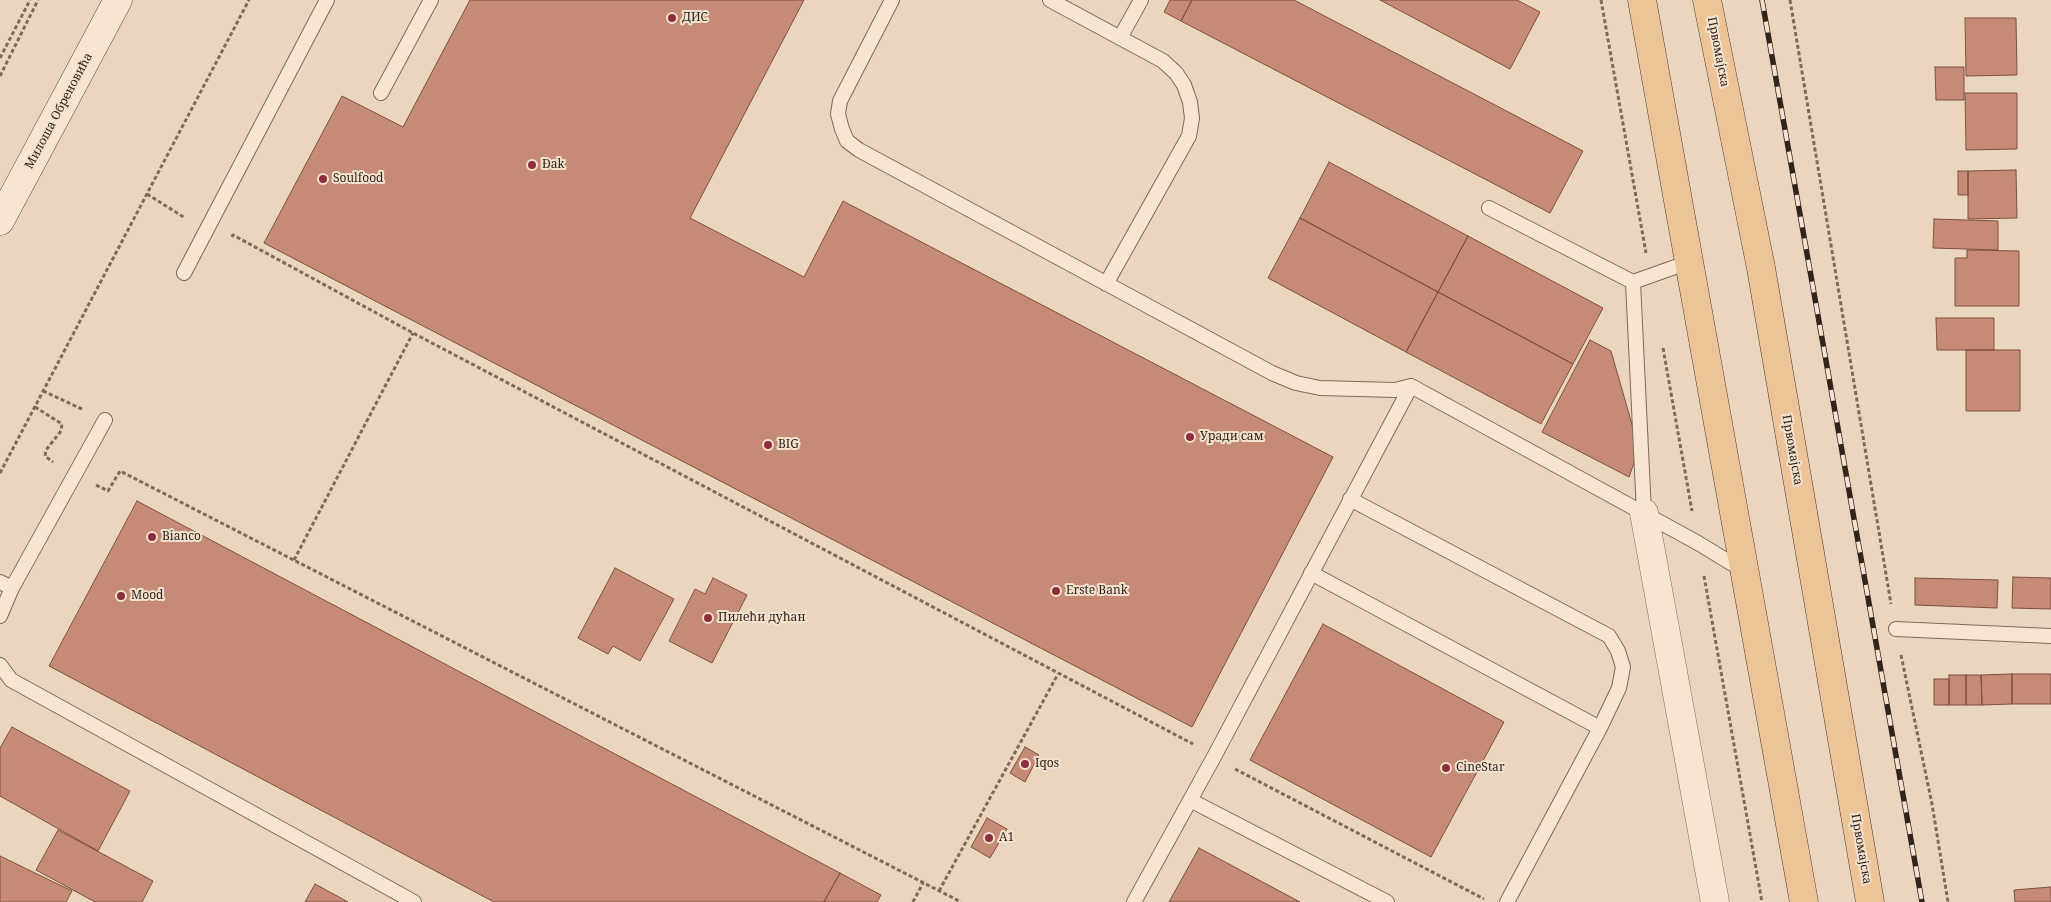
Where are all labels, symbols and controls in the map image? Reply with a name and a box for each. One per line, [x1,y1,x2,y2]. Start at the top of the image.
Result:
place label: ДИС [682,11,708,25]
marker: ДИС [666,12,678,24]
street label: Првомајска [1704,16,1732,88]
street label: Милоша Обреновића [22,50,96,172]
place label: Đak [542,158,564,172]
marker: Đak [526,159,538,171]
place label: Soulfood [333,172,383,186]
marker: Soulfood [317,173,329,185]
street label: Првомајска [1779,414,1805,486]
place label: Уради сам [1200,430,1264,444]
marker: Уради сам [1184,431,1196,443]
place label: BIG [778,438,799,452]
marker: BIG [762,439,774,451]
place label: Bianco [162,530,201,544]
marker: Bianco [146,531,158,543]
place label: Erste Bank [1066,584,1128,598]
marker: Erste Bank [1050,585,1062,597]
place label: Mood [131,589,163,603]
marker: Mood [115,590,127,602]
place label: Пилећи дућан [718,611,806,625]
marker: Пилећи дућан [702,612,714,624]
place label: Iqos [1035,757,1059,771]
marker: Iqos [1019,758,1031,770]
place label: CineStar [1456,761,1505,775]
marker: CineStar [1440,762,1452,774]
street label: Првомајска [1848,813,1874,885]
place label: A1 [999,831,1014,845]
marker: A1 [983,832,995,844]

